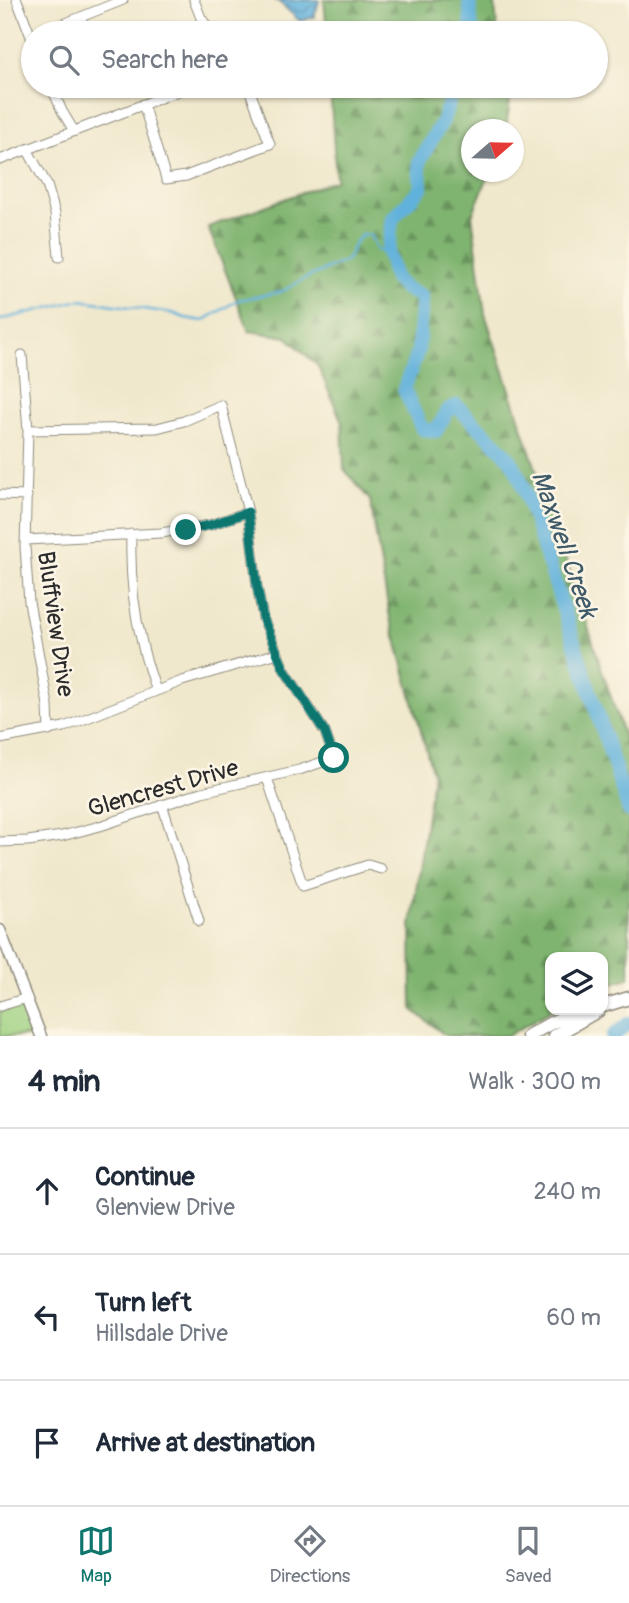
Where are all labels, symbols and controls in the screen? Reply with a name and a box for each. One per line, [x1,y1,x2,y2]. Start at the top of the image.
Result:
search box [21,21,608,98]
icon: search [45,41,83,79]
text: Search here [101,44,228,76]
north arrow [461,119,524,182]
water label: Maxwell Creek [524,467,605,624]
route end [170,514,201,545]
street label: Bluffview Drive [31,549,80,699]
route start [318,742,349,773]
street label: Glencrest Drive [85,753,242,824]
map controls [545,952,608,1015]
button: layers [545,952,608,1015]
text: 4 min [28,1063,101,1100]
text: Walk · 300 m [469,1067,601,1096]
text: Continue [95,1161,195,1193]
icon: ahead [28,1172,66,1210]
text: 240 m [534,1177,601,1206]
text: Glenview Drive [95,1193,235,1222]
text: Turn left [95,1287,191,1319]
icon: left [28,1298,66,1336]
text: 60 m [546,1303,601,1332]
text: Hillsdale Drive [95,1319,228,1348]
icon: arrive [28,1424,66,1462]
text: Arrive at destination [95,1427,315,1459]
tab: Map [77,1522,115,1588]
tab: Directions [270,1522,350,1588]
tab: Saved [505,1522,552,1588]

